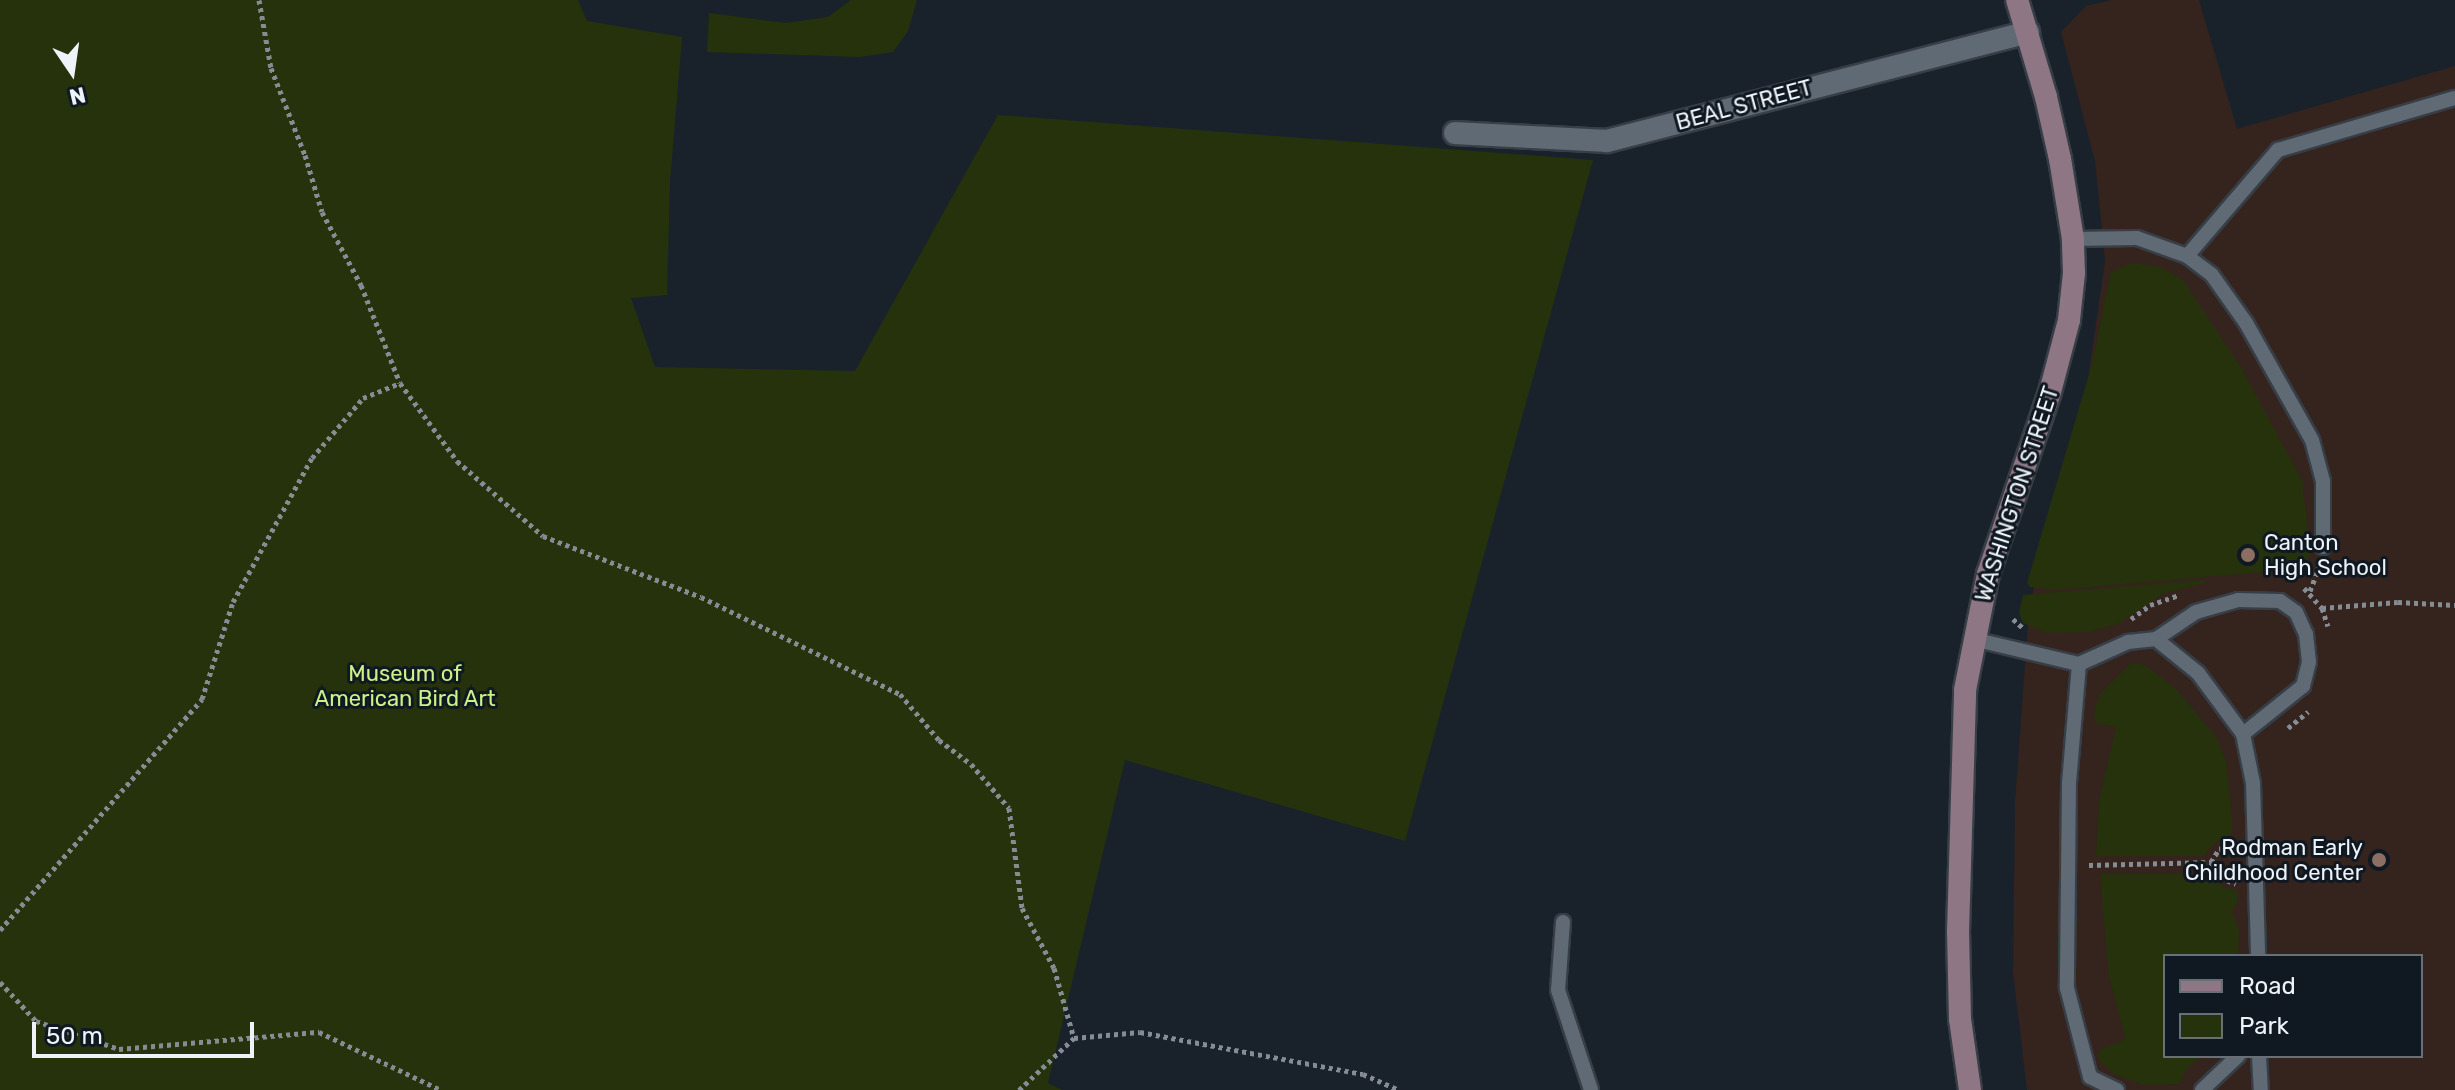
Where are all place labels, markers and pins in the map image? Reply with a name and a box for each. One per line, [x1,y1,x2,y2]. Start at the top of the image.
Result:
place label: Canton High School [2264,529,2387,580]
marker: Canton High School [2239,546,2257,564]
place label: Rodman Early Childhood Center [2185,834,2363,886]
marker: Rodman Early Childhood Center [2370,851,2388,869]

